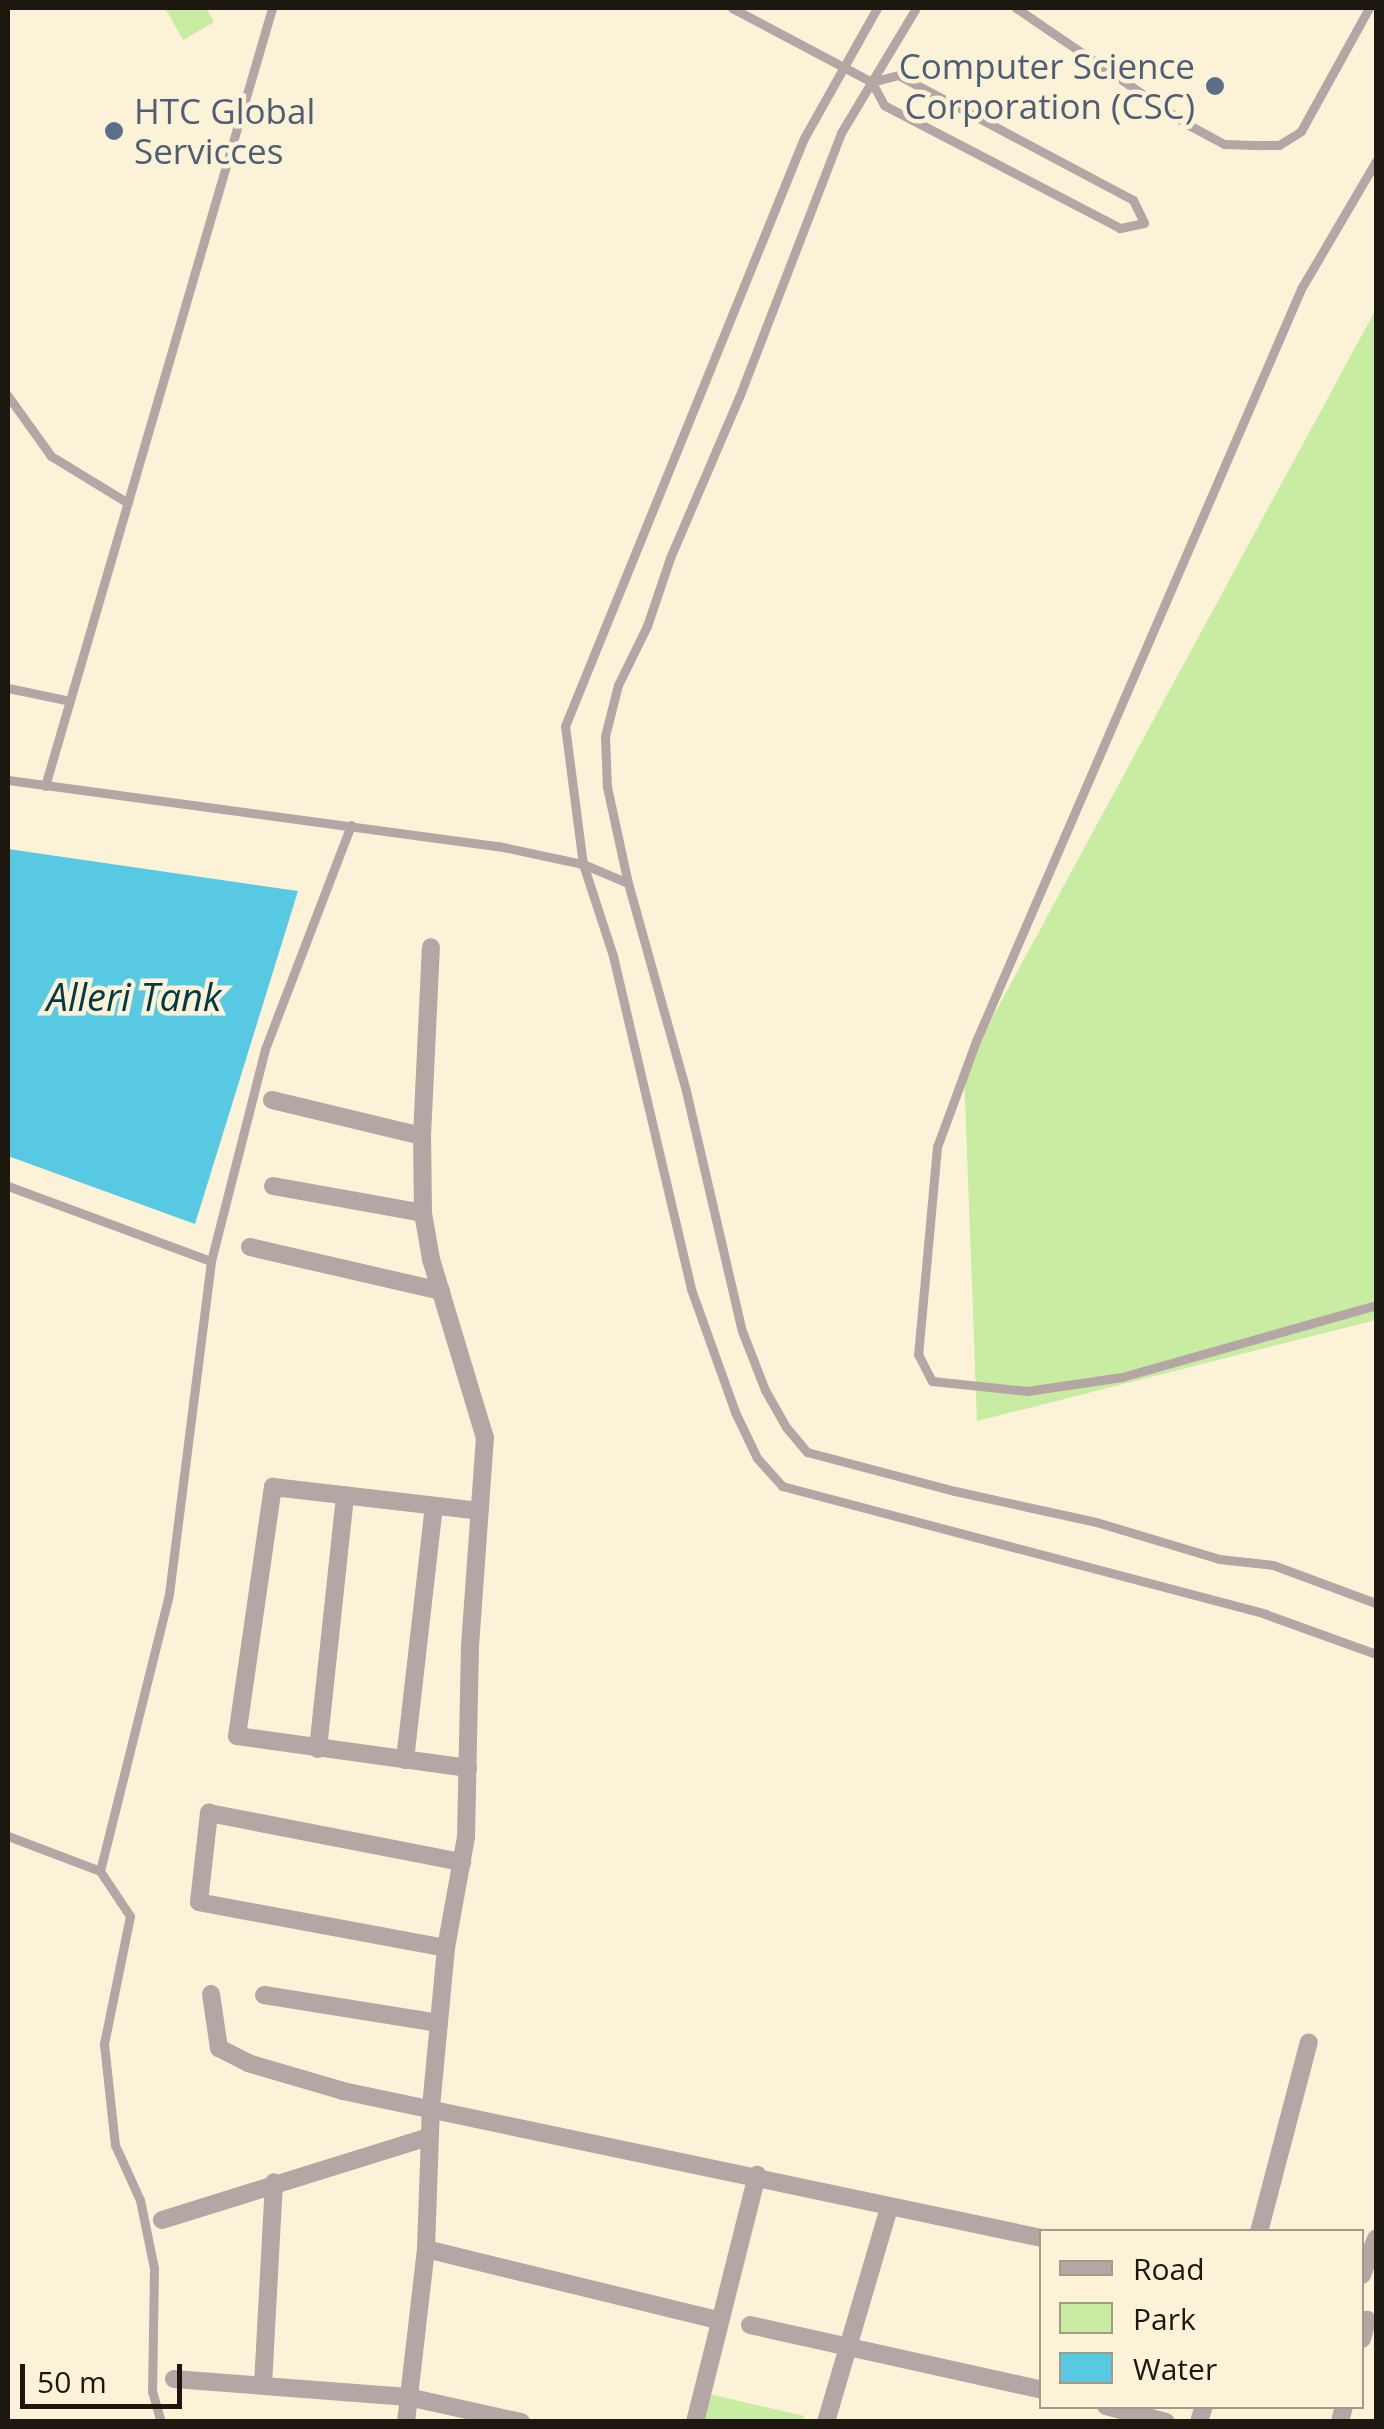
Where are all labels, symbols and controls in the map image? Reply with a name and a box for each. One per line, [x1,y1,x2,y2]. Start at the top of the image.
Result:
place label: Computer Science Corporation (CSC) [899,45,1195,127]
marker: Computer Science Corporation (CSC) [1204,75,1226,97]
place label: HTC Global Servicces [134,90,315,172]
marker: HTC Global Servicces [103,120,125,142]
water label: Alleri Tank [47,974,221,1020]
legend [1039,2229,1364,2409]
text: Road [1133,2248,1205,2289]
text: Park [1133,2298,1196,2339]
scale bar [25,2344,188,2406]
text: Water [1133,2348,1217,2389]
text: 50 m [37,2361,107,2402]

